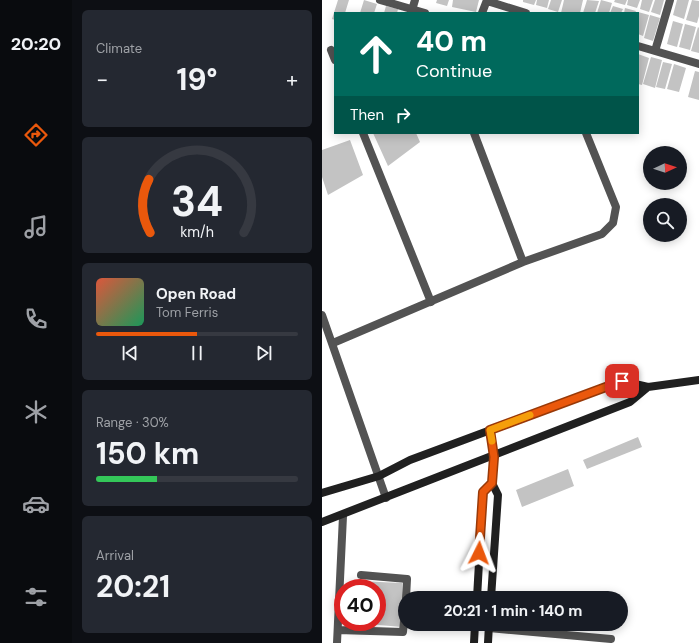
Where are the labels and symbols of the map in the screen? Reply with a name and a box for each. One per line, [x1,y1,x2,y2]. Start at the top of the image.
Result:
north arrow [643,146,687,190]
pin [605,364,639,398]
position arrow [458,532,500,574]
speed limit sign: 40 [334,579,386,631]

